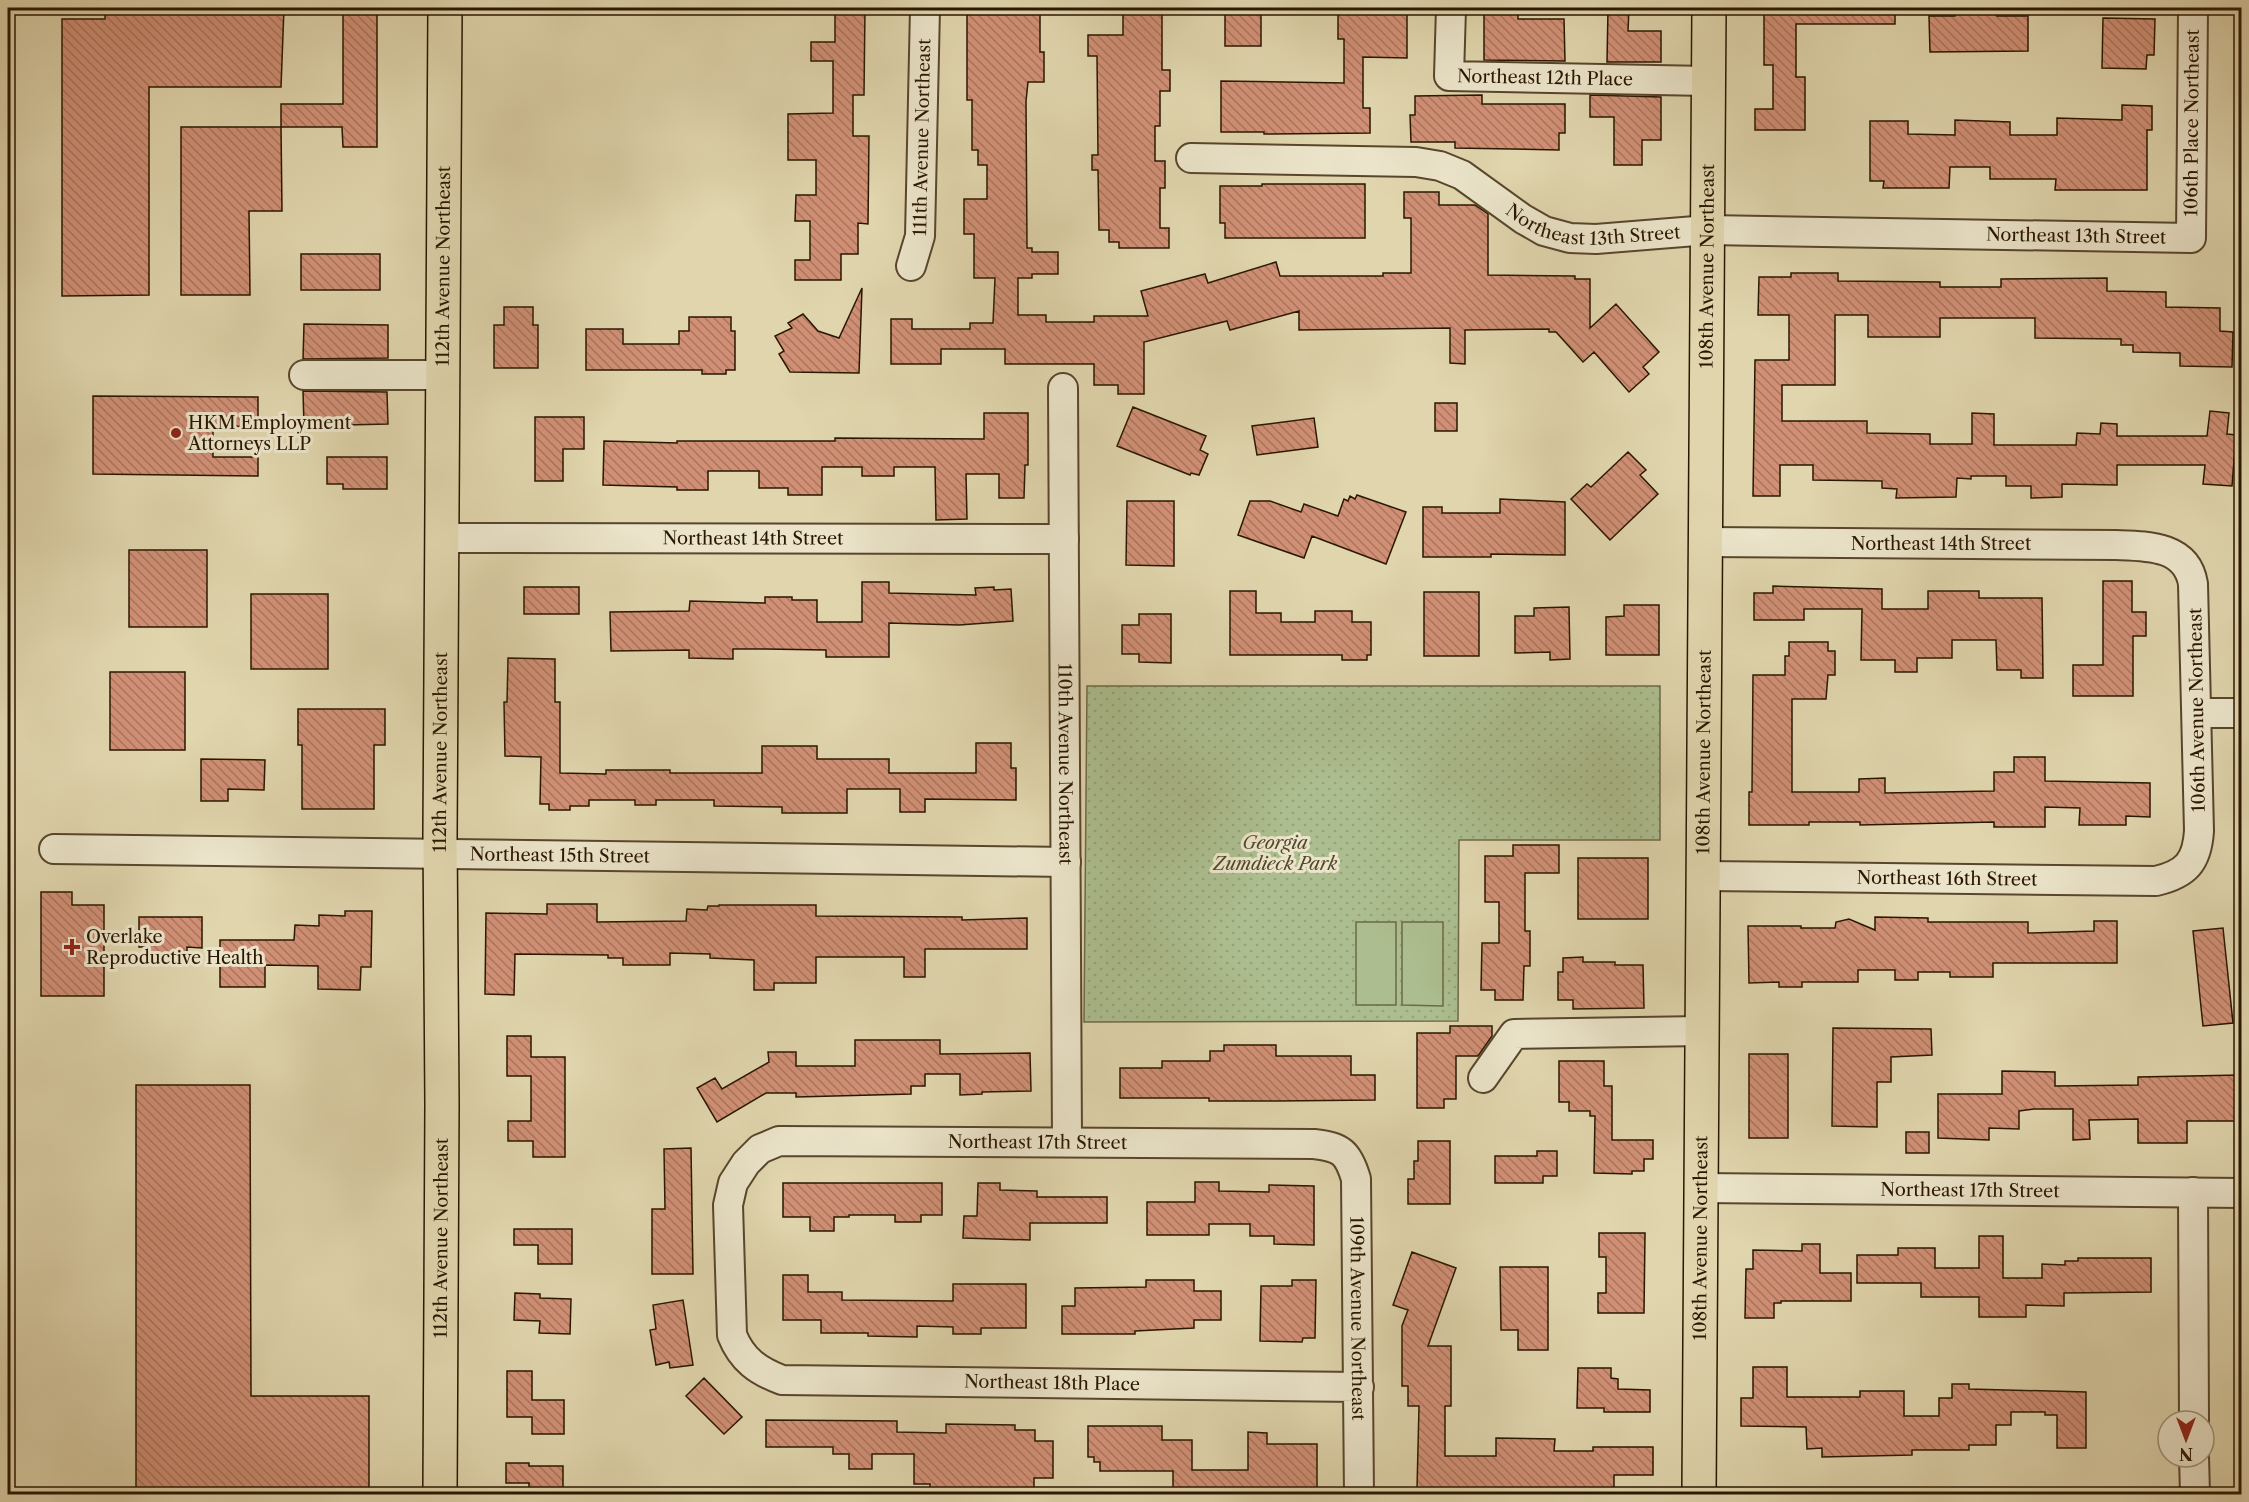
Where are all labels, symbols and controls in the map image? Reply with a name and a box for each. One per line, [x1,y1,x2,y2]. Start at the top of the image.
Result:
street label: 106th Place Northeast [2180,28,2204,217]
street label: 111th Avenue Northeast [909,38,935,236]
street label: Northeast 12th Place [1457,65,1633,91]
street label: 108th Avenue Northeast [1696,163,1719,368]
street label: 112th Avenue Northeast [432,165,455,366]
street label: Northeast 13th Street [1502,199,1682,250]
street label: Northeast 13th Street [1986,224,2167,249]
place label: HKM Employment Attorneys LLP [187,412,352,455]
marker: HKM Employment Attorneys LLP [169,426,183,440]
street label: Northeast 14th Street [663,527,844,550]
street label: Northeast 14th Street [1851,533,2032,555]
street label: 106th Avenue Northeast [2184,607,2210,812]
street label: 108th Avenue Northeast [1692,649,1716,854]
street label: 112th Avenue Northeast [429,651,452,852]
street label: 110th Avenue Northeast [1053,663,1077,865]
park label: Georgia Zumdieck Park [1212,832,1338,875]
street label: Northeast 15th Street [470,843,651,868]
street label: Northeast 16th Street [1856,867,2038,891]
place label: Overlake Reproductive Health [86,926,263,969]
marker: Overlake Reproductive Health [63,938,81,956]
street label: Northeast 17th Street [948,1131,1128,1154]
street label: 108th Avenue Northeast [1689,1135,1712,1340]
street label: 112th Avenue Northeast [430,1137,453,1338]
street label: Northeast 17th Street [1880,1179,2060,1202]
street label: 109th Avenue Northeast [1345,1216,1369,1421]
street label: Northeast 18th Place [964,1370,1140,1396]
north arrow [2156,1409,2216,1469]
text: N [2179,1444,2193,1464]

